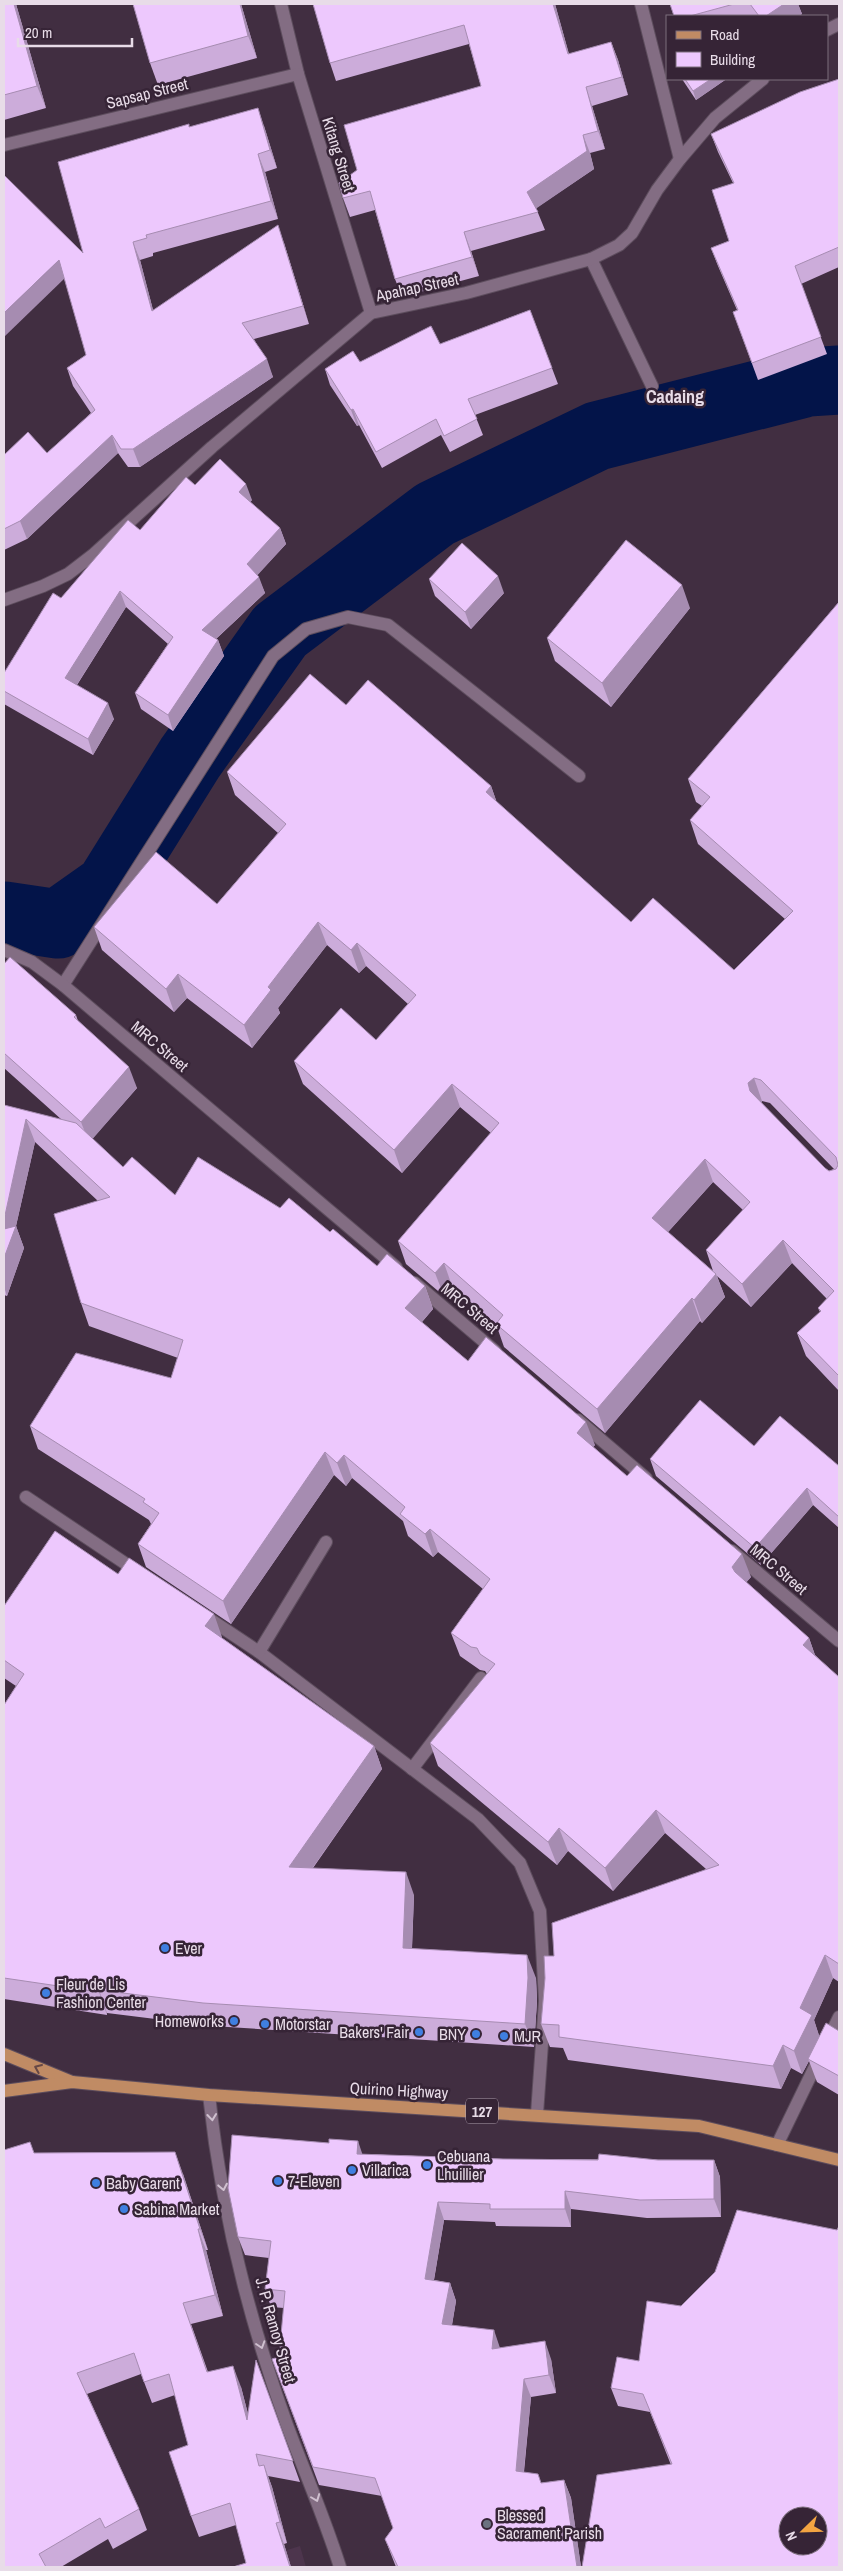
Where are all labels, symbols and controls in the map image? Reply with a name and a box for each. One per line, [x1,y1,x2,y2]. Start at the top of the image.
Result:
scale bar [18,15,131,47]
legend [666,15,828,80]
text: 20 m [25,22,52,43]
text: Road [710,24,739,45]
text: Building [710,49,755,70]
street label: Sapsap Street [104,72,190,114]
street label: Kitang Street [317,114,361,194]
street label: Apahap Street [373,267,461,307]
district label: Cadaing [646,384,704,409]
street label: MRC Street [127,1016,194,1077]
street label: MRC Street [437,1278,504,1339]
street label: MRC Street [746,1539,813,1600]
place label: Ever [175,1937,203,1959]
marker: Ever [159,1942,171,1954]
place label: Fleur de Lis Fashion Center [56,1973,146,2013]
marker: Fleur de Lis Fashion Center [40,1987,52,1999]
place label: Homeworks [155,2010,224,2032]
place label: Motorstar [275,2013,331,2035]
marker: Homeworks [228,2015,240,2027]
marker: Motorstar [259,2018,271,2030]
place label: Bakers' Fair [339,2021,410,2043]
place label: BNY [439,2023,466,2045]
place label: MJR [514,2025,541,2047]
marker: Bakers' Fair [413,2026,425,2038]
marker: BNY [470,2028,482,2040]
marker: MJR [498,2030,510,2042]
one-way arrow [34,2064,43,2074]
street label: Quirino Highway [349,2076,449,2104]
road number: 127 [466,2098,498,2124]
one-way arrow [206,2113,217,2121]
place label: Cebuana Lhuillier [437,2145,491,2185]
place label: Villarica [362,2159,410,2181]
marker: Cebuana Lhuillier [421,2159,433,2171]
marker: Villarica [346,2164,358,2176]
place label: 7-Eleven [288,2170,340,2192]
place label: Baby Garent [106,2172,180,2194]
marker: 7-Eleven [272,2175,284,2187]
marker: Baby Garent [90,2177,102,2189]
one-way arrow [217,2182,228,2191]
place label: Sabina Market [134,2198,220,2220]
marker: Sabina Market [118,2203,130,2215]
street label: J. P. Ramoy Street [250,2275,302,2385]
one-way arrow [255,2340,265,2348]
one-way arrow [310,2493,320,2502]
place label: Blessed Sacrament Parish [497,2504,602,2544]
north arrow [778,2506,828,2556]
marker: Blessed Sacrament Parish [481,2518,493,2530]
text: N [781,2529,801,2543]

